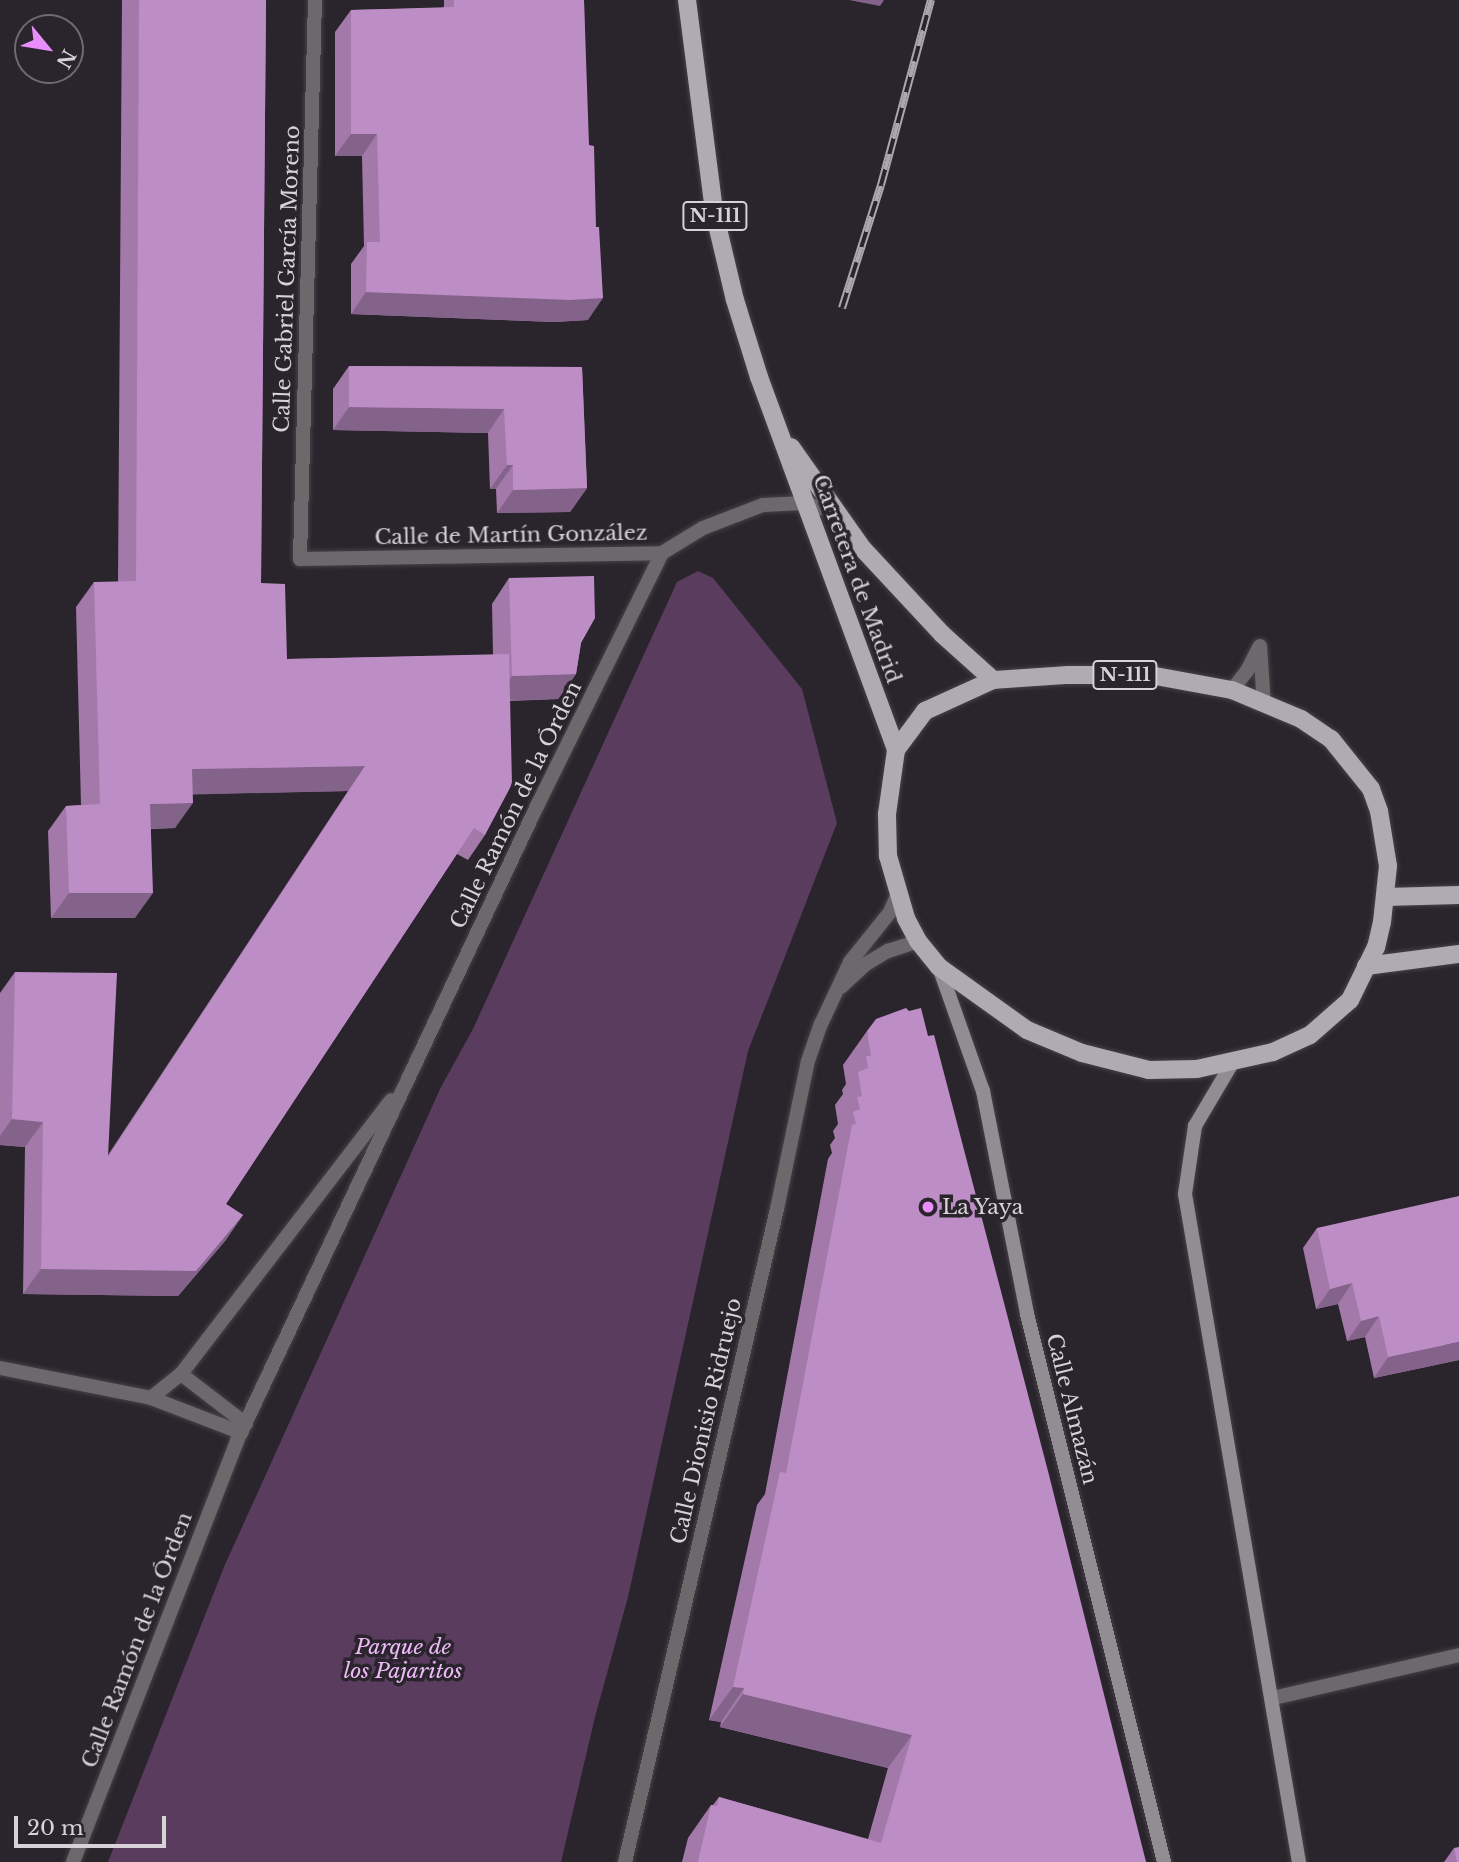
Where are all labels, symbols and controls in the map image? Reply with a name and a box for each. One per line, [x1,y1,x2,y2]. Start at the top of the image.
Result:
north arrow [14,14,84,84]
text: N [51,45,80,72]
street label: Calle Gabriel García Moreno [269,125,305,433]
road number: N-111 [682,200,748,232]
street label: Carretera de Madrid [807,471,907,687]
street label: Calle de Martín González [374,520,648,550]
road number: N-111 [1092,660,1158,690]
street label: Calle Ramón de la Órden [445,677,587,933]
place label: La Yaya [942,1194,1024,1220]
marker: La Yaya [920,1199,936,1215]
street label: Calle Dionisio Ridruejo [665,1295,747,1547]
street label: Calle Almazán [1041,1331,1103,1487]
street label: Calle Ramón de la Órden [76,1508,198,1772]
park label: Parque de los Pajaritos [344,1634,462,1684]
scale bar [18,1802,170,1846]
text: 20 m [27,1815,84,1841]

